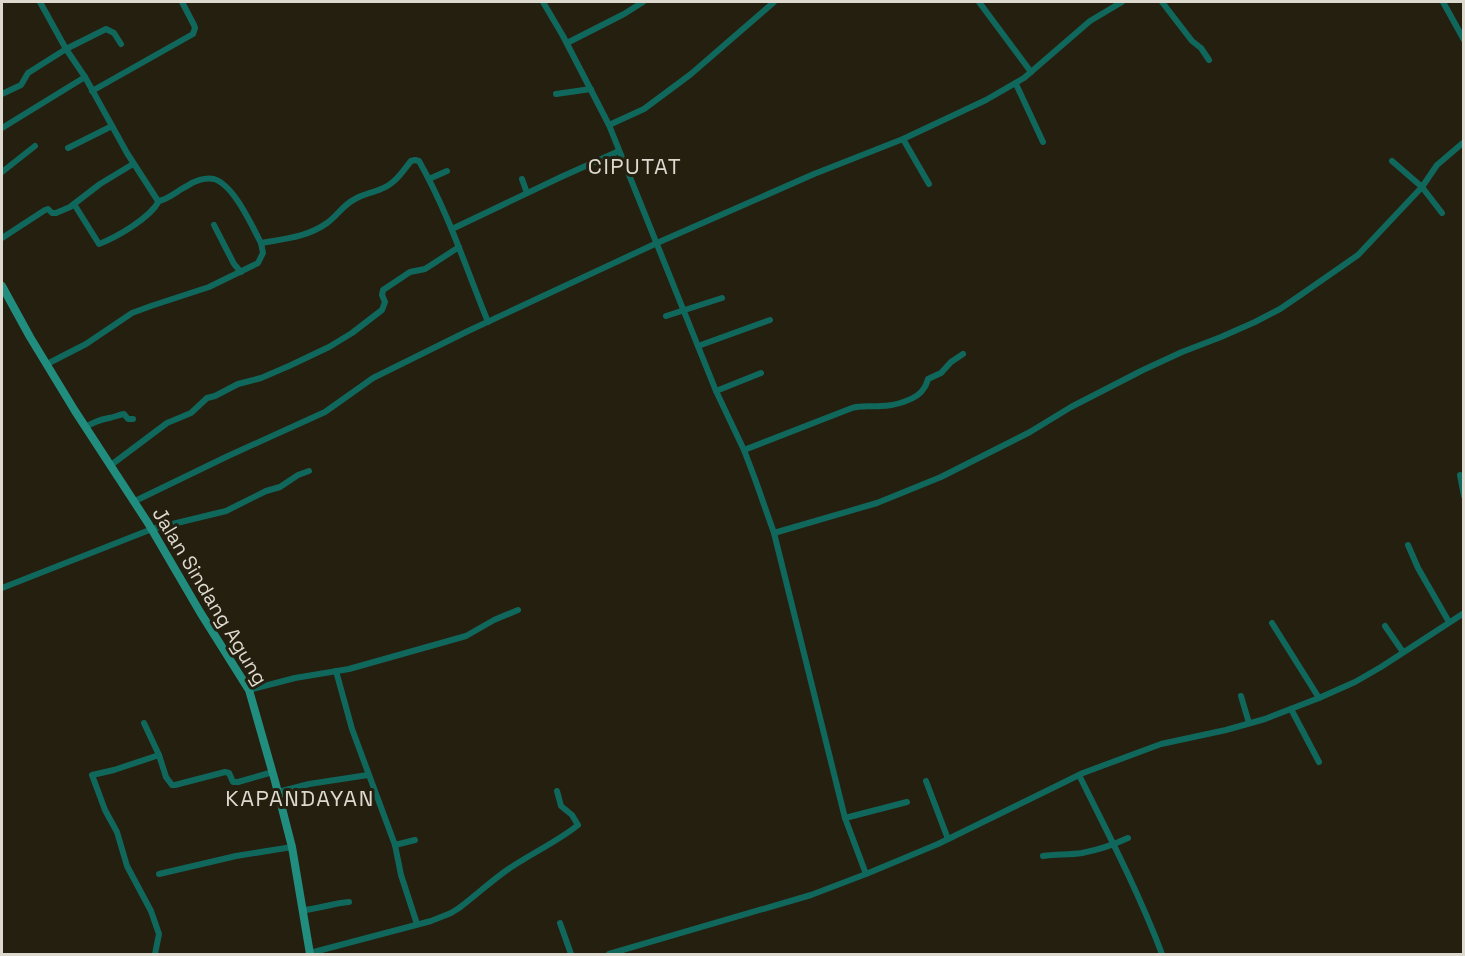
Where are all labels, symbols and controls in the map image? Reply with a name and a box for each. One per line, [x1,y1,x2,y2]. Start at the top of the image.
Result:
district label: CIPUTAT [588,152,682,180]
street label: Jalan Sindang Agung [147,502,273,690]
district label: KAPANDAYAN [225,784,375,812]

